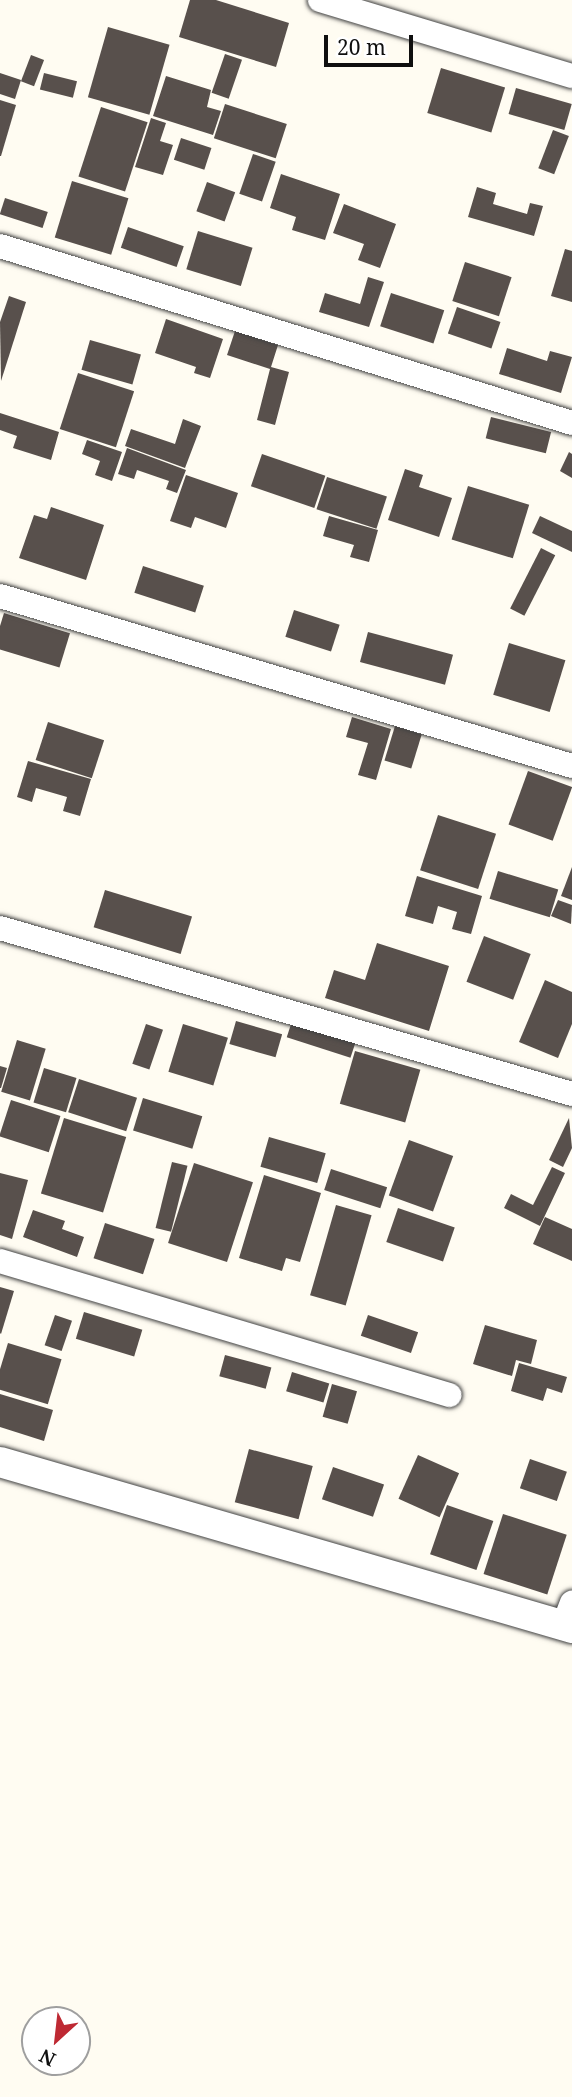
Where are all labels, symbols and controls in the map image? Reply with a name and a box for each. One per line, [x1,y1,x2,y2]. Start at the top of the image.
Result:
scale bar [327,21,416,65]
text: 20 m [337,33,386,61]
north arrow [21,2006,91,2076]
text: N [35,2043,60,2073]

